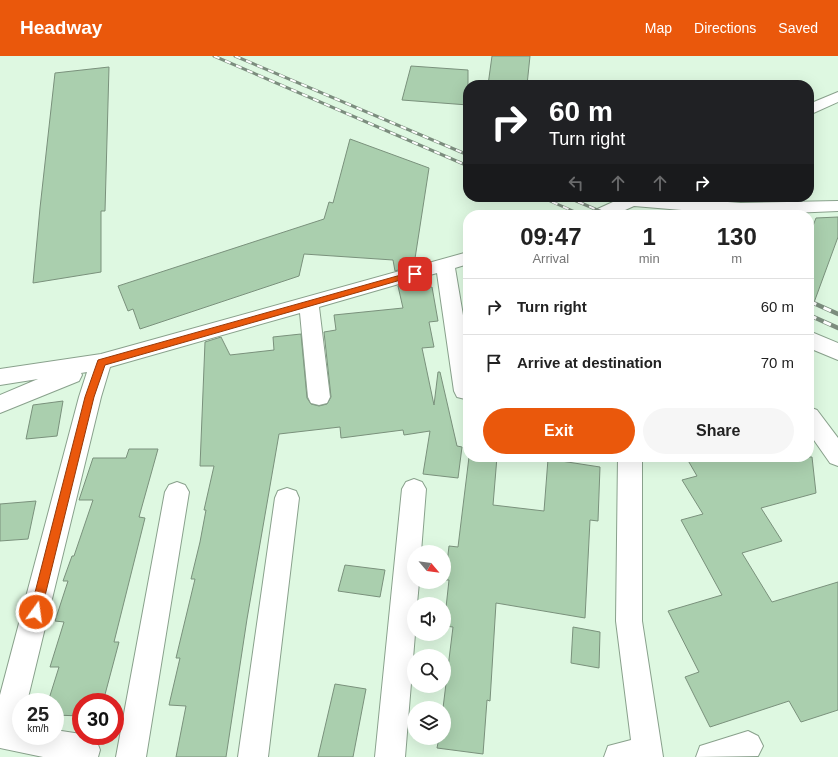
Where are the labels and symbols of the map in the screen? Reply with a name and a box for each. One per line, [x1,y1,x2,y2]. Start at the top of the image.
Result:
pin [398,257,432,291]
north arrow [407,545,451,589]
position arrow [15,591,57,633]
speed limit sign: 30 [72,693,124,745]

